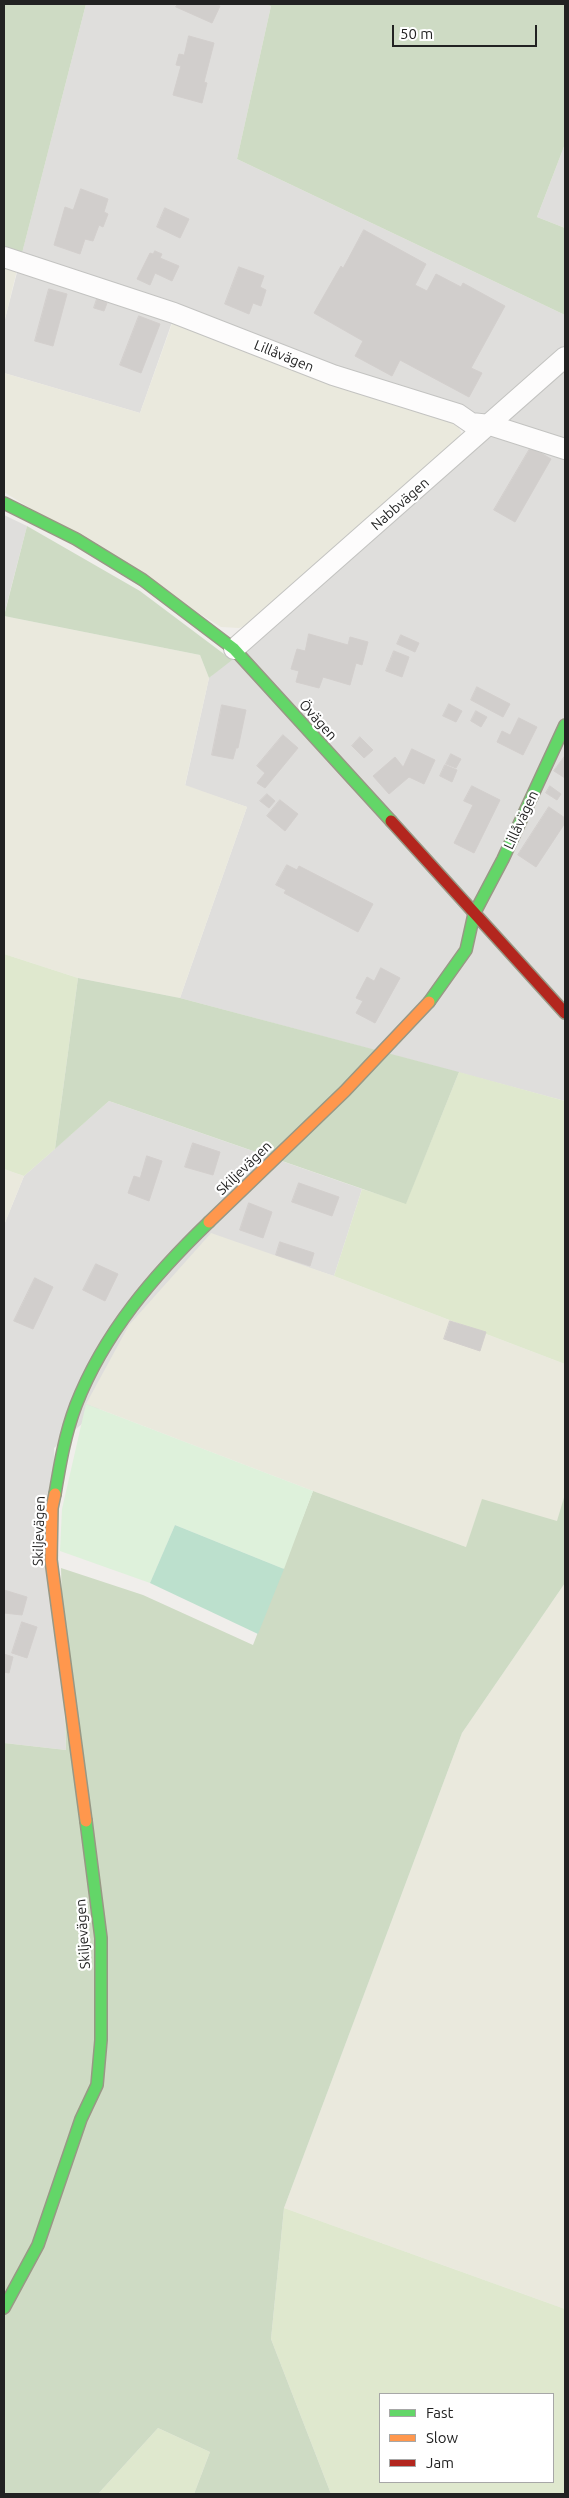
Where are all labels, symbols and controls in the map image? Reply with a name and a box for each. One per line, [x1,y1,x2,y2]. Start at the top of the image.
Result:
scale bar [394,15,539,47]
text: 50 m [400,25,433,42]
street label: Lillåvägen [252,336,316,376]
street label: Nabbvägen [368,474,432,534]
street label: Övägen [295,696,341,744]
street label: Lillåvägen [500,788,542,852]
street label: Skiljevägen [213,1138,275,1198]
street label: Skiljevägen [29,1496,49,1566]
street label: Skiljevägen [72,1898,94,1970]
legend [379,2393,554,2483]
text: Fast [426,2404,453,2421]
text: Slow [426,2429,458,2446]
text: Jam [426,2454,454,2471]

